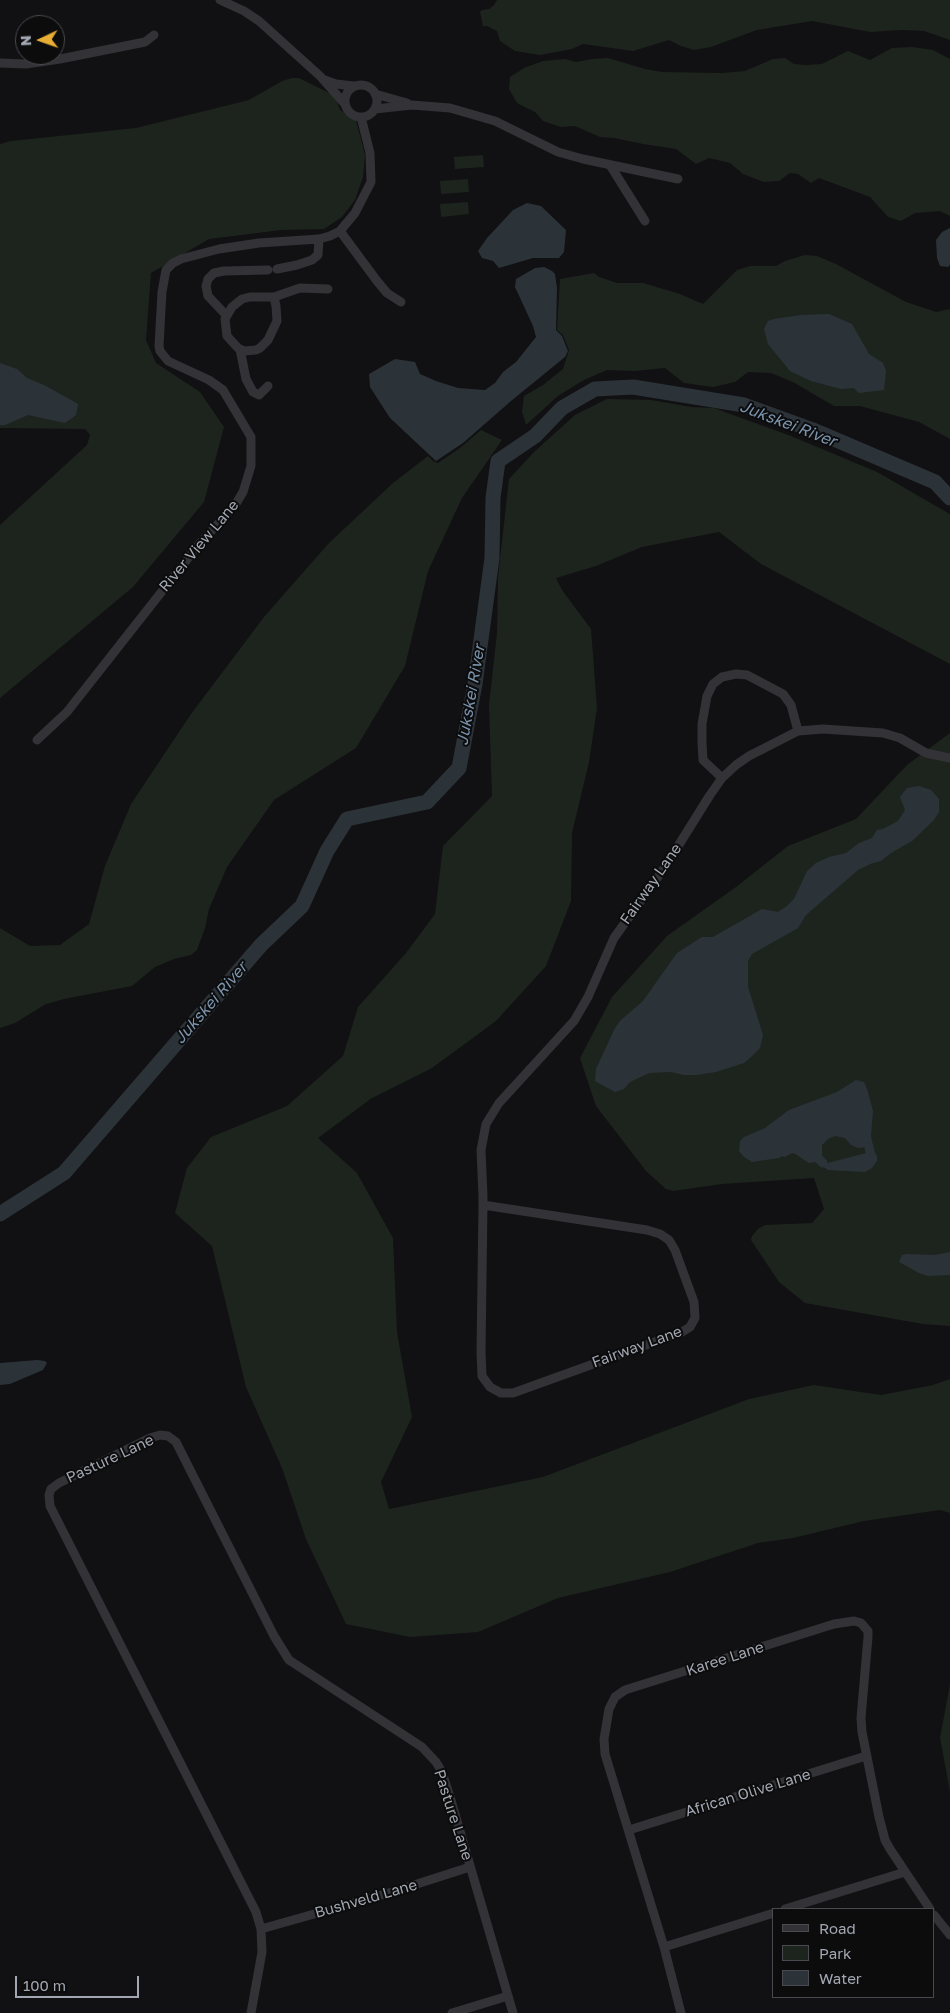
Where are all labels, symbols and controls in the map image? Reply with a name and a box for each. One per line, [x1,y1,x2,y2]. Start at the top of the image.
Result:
north arrow [15,15,65,65]
text: N [17,35,34,47]
water label: Jukskei River [737,397,839,451]
street label: River View Lane [155,496,243,596]
water label: Jukskei River [453,643,489,747]
street label: Fairway Lane [617,840,685,928]
water label: Jukskei River [170,958,252,1048]
street label: Fairway Lane [590,1322,684,1372]
street label: Pasture Lane [63,1431,157,1487]
street label: Karee Lane [684,1638,766,1680]
street label: African Olive Lane [683,1765,813,1821]
street label: Pasture Lane [430,1767,476,1863]
street label: Bushveld Lane [313,1876,419,1922]
legend [772,1908,935,1998]
text: Road [819,1919,856,1937]
text: Park [819,1944,851,1962]
scale bar [18,1966,141,1998]
text: Water [819,1969,862,1987]
text: 100 m [23,1976,66,1994]

